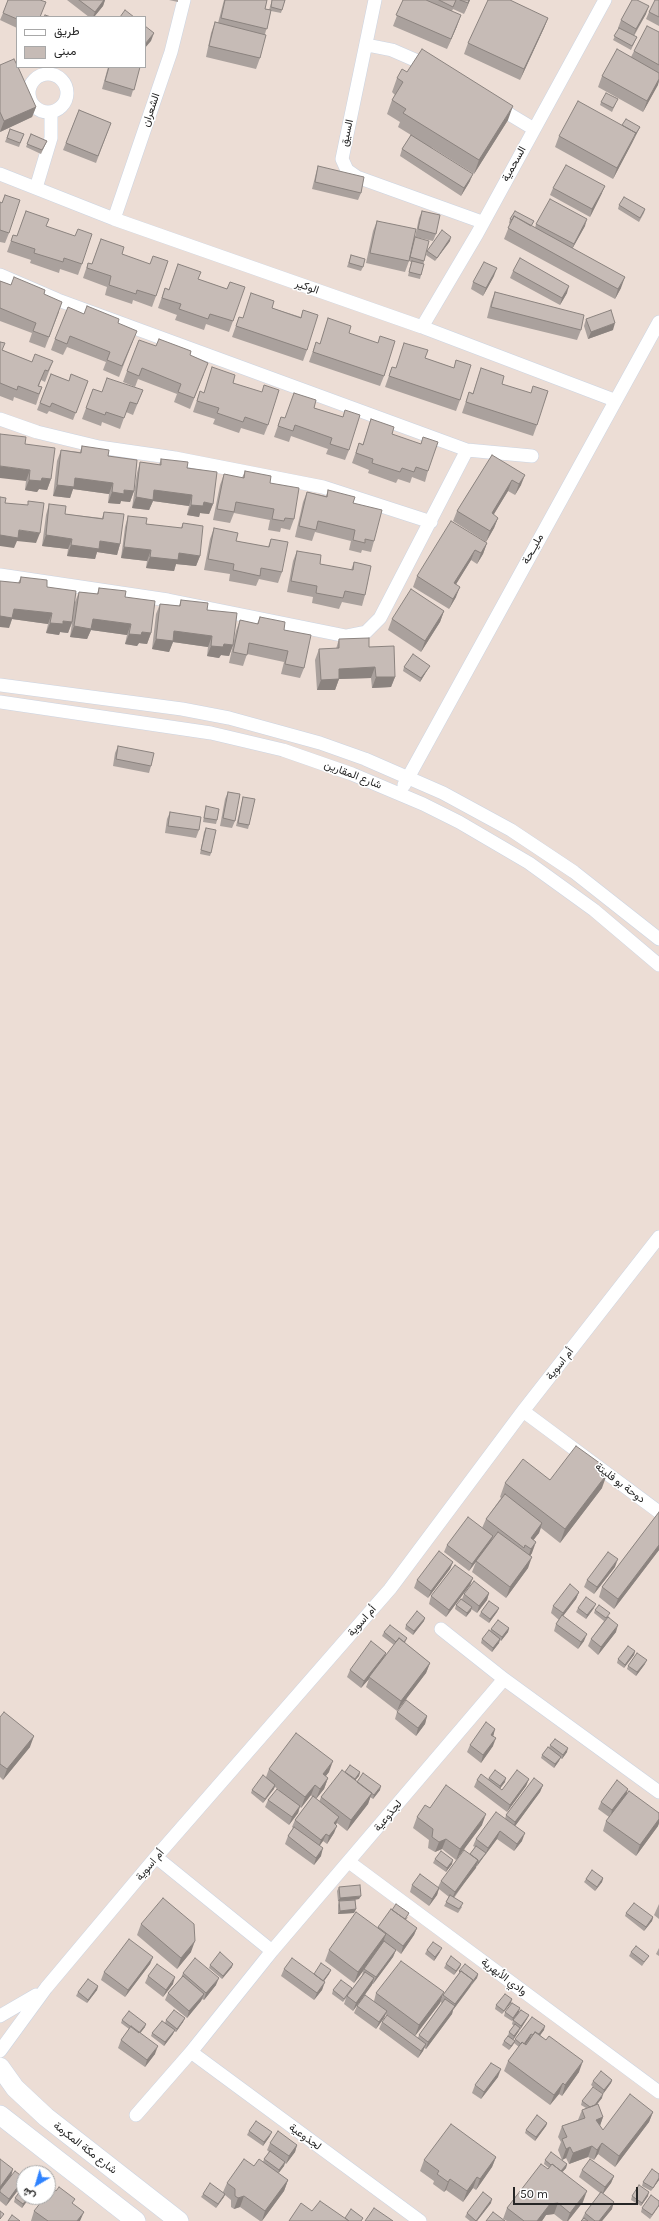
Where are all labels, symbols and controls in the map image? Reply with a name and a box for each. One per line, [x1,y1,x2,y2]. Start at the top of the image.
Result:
legend [16,16,146,68]
text: طريق [54,24,79,38]
text: مبنى [54,44,76,58]
street label: الشعران [139,91,163,129]
street label: السيق [338,118,356,148]
street label: السحمية [499,144,529,184]
street label: الوكير [293,277,321,297]
street label: مليــحة [519,532,547,566]
street label: شارع المقارين [322,758,384,792]
street label: أم اسوية [543,1345,577,1383]
street label: دوحة بو فليتة [592,1460,648,1506]
street label: أم اسوية [345,1603,379,1639]
street label: لجذوعية [371,1798,405,1834]
street label: أم اسوية [133,1847,167,1883]
street label: وادي الأبهرية [478,1955,530,1999]
street label: شارع مكة المكرمة [51,2119,119,2177]
street label: لجذوعية [286,2121,324,2153]
north arrow [16,2165,56,2205]
scale bar [515,2179,640,2205]
text: ش [20,2185,38,2203]
text: 50 m [520,2187,548,2201]

